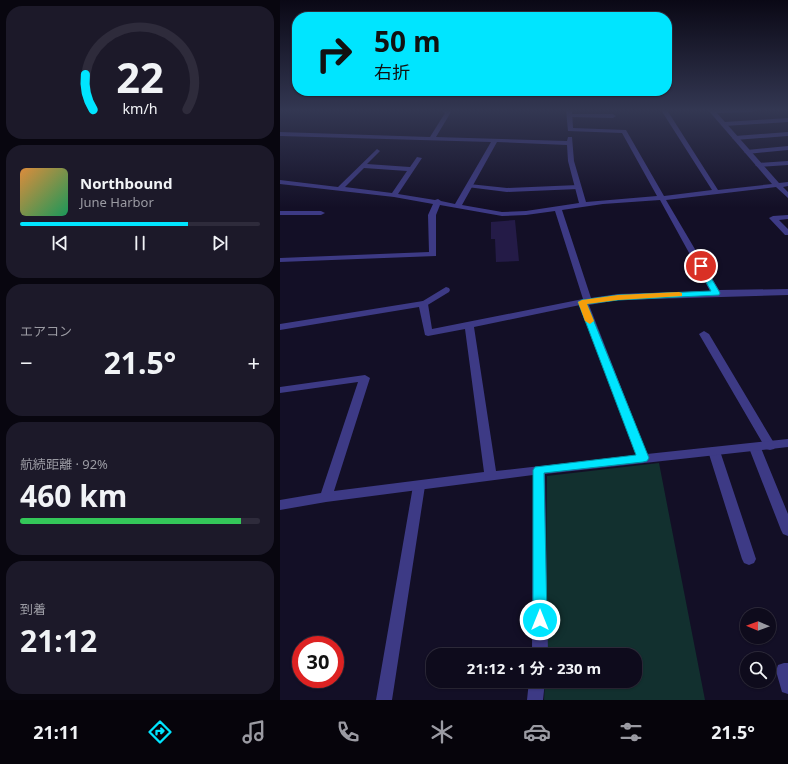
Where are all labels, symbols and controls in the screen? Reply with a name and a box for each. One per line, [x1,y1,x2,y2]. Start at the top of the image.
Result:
text: 50 m [374,22,441,60]
icon: right [308,28,360,80]
text: 22 [116,49,164,105]
text: 右折 [374,60,410,84]
text: km/h [122,99,158,118]
text: Northbound [80,173,172,193]
text: June Harbor [80,193,154,211]
icon: previous [49,232,71,254]
icon: pause [129,232,151,254]
icon: next [209,232,231,254]
pin [684,249,718,283]
icon: arrive [690,255,712,277]
text: エアコン [20,322,72,340]
text: 21.5° [104,342,176,383]
text: − [20,347,33,377]
text: + [247,347,260,377]
text: 航続距離 · 92% [20,455,108,473]
text: 460 km [20,475,127,516]
position arrow [519,599,561,641]
text: 到着 [20,600,46,618]
north arrow [740,608,776,644]
map controls [740,608,776,688]
text: 21:12 [20,620,97,661]
speed limit sign: 30 [292,636,344,688]
button: search [740,652,776,688]
text: 21:12 · 1 分 · 230 m [467,658,601,678]
icon: directions [146,718,174,746]
icon: music [240,718,268,746]
icon: phone [334,718,362,746]
icon: climate [428,718,456,746]
icon: car [523,718,551,746]
icon: filters [617,718,645,746]
text: 21:11 [33,720,79,744]
text: 21.5° [711,720,755,744]

